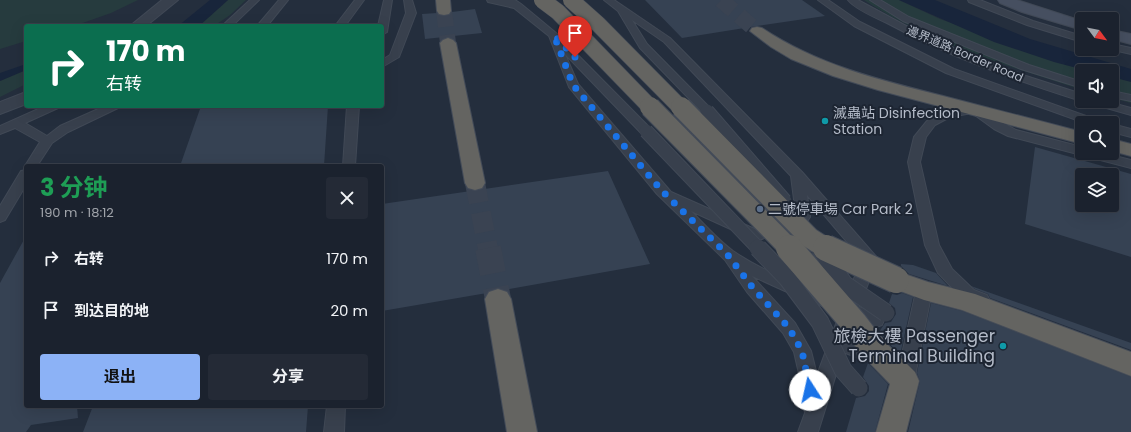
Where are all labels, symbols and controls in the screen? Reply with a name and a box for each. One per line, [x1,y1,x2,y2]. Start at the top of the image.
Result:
north arrow [1075,12,1119,56]
map controls [1075,12,1119,212]
pin [558,16,592,57]
street label: 邊界道路 Border Road [904,21,1026,86]
icon: arrive [564,22,586,44]
text: 170 m [106,32,185,71]
icon: right [40,40,92,92]
button: sound [1075,64,1119,108]
text: 右转 [106,71,142,96]
place label: 滅蟲站 Disinfection Station [833,103,960,139]
marker: 滅蟲站 Disinfection Station [820,116,830,126]
button: search [1075,116,1119,160]
button: layers [1075,168,1119,212]
text: 3 分钟 [40,171,108,204]
button: close [326,177,368,219]
place label: 二號停車場 Car Park 2 [768,199,913,219]
text: 190 m · 18:12 [40,203,114,222]
marker: 二號停車場 Car Park 2 [755,204,765,214]
icon: right [40,247,62,269]
text: 右转 [74,248,104,269]
text: 170 m [326,248,368,269]
icon: arrive [40,299,62,321]
text: 到达目的地 [74,300,149,321]
text: 20 m [330,300,368,321]
place label: 旅檢大樓 Passenger Terminal Building [834,324,995,368]
marker: 旅檢大樓 Passenger Terminal Building [998,341,1008,351]
button: 退出 [40,354,200,400]
button: 分享 [208,354,368,400]
position arrow [789,369,831,411]

